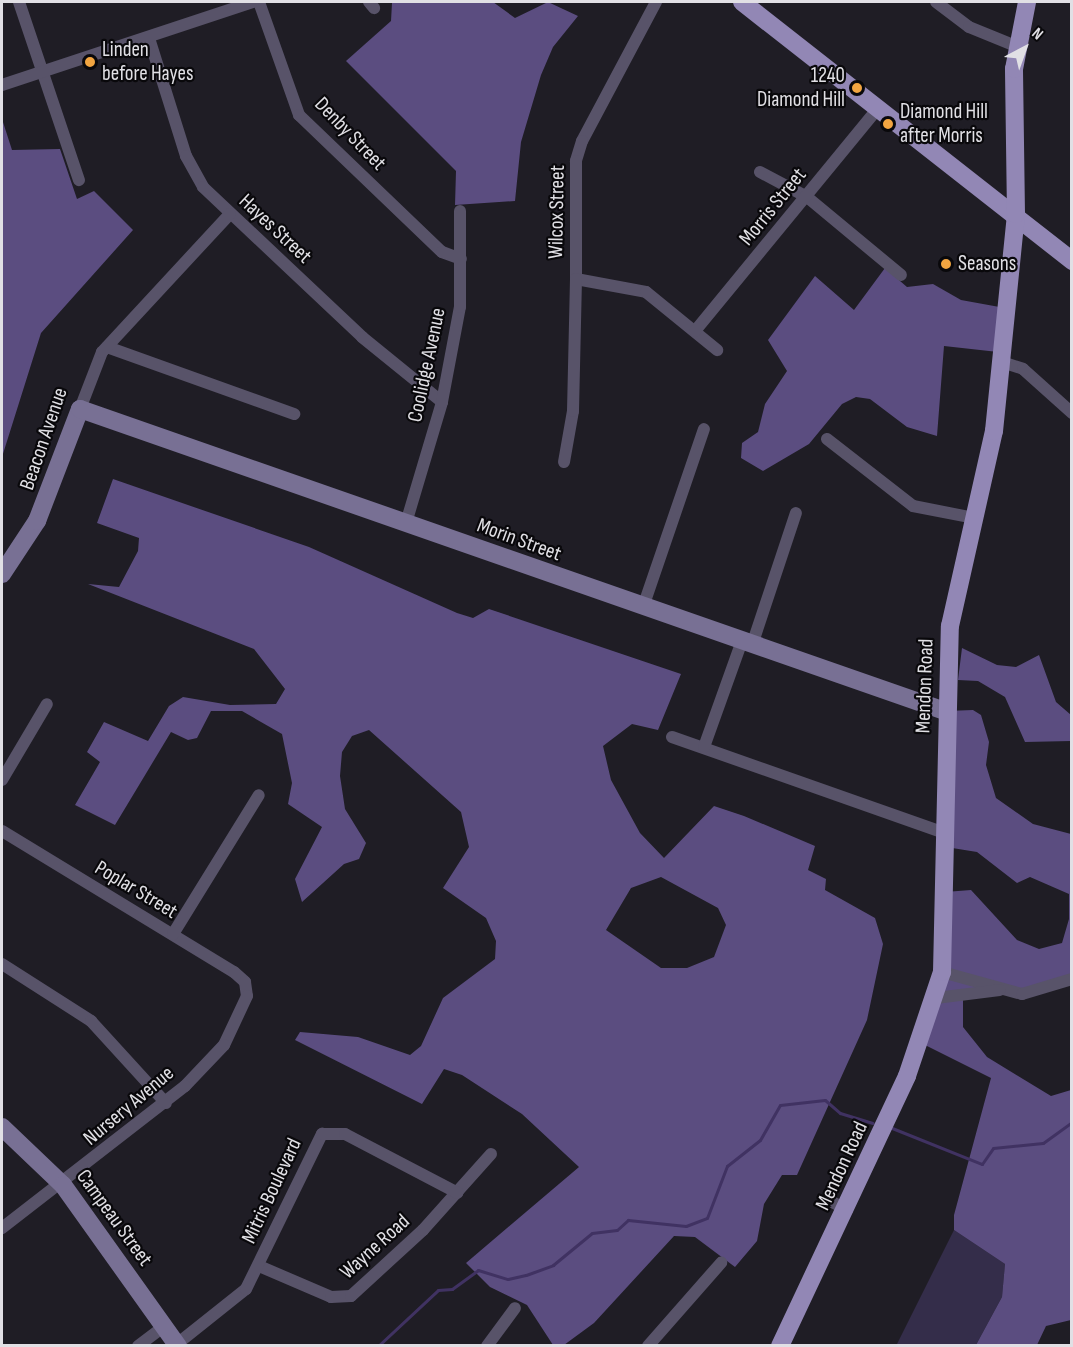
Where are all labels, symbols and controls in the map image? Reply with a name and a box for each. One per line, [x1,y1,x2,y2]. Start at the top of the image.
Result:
north arrow [995,18,1055,78]
text: N [1028,24,1047,44]
place label: Linden before Hayes [102,37,193,87]
marker: Linden before Hayes [83,55,97,69]
place label: 1240 Diamond Hill [757,63,845,113]
marker: 1240 Diamond Hill [850,81,864,95]
street label: Denby Street [309,92,391,176]
place label: Diamond Hill after Morris [900,99,988,149]
marker: Diamond Hill after Morris [881,117,895,131]
street label: Morris Street [734,163,812,251]
street label: Wilcox Street [544,165,570,259]
street label: Hayes Street [233,189,317,269]
place label: Seasons [958,251,1016,277]
marker: Seasons [939,257,953,271]
street label: Coolidge Avenue [403,306,451,424]
street label: Beacon Avenue [15,385,73,493]
street label: Morin Street [473,513,565,567]
street label: Mendon Road [911,638,939,734]
street label: Poplar Street [90,856,182,924]
street label: Nursery Avenue [79,1061,179,1151]
street label: Mendon Road [811,1118,873,1214]
street label: Mitris Boulevard [237,1134,307,1248]
street label: Campeau Street [71,1165,157,1271]
street label: Wayne Road [335,1209,415,1285]

